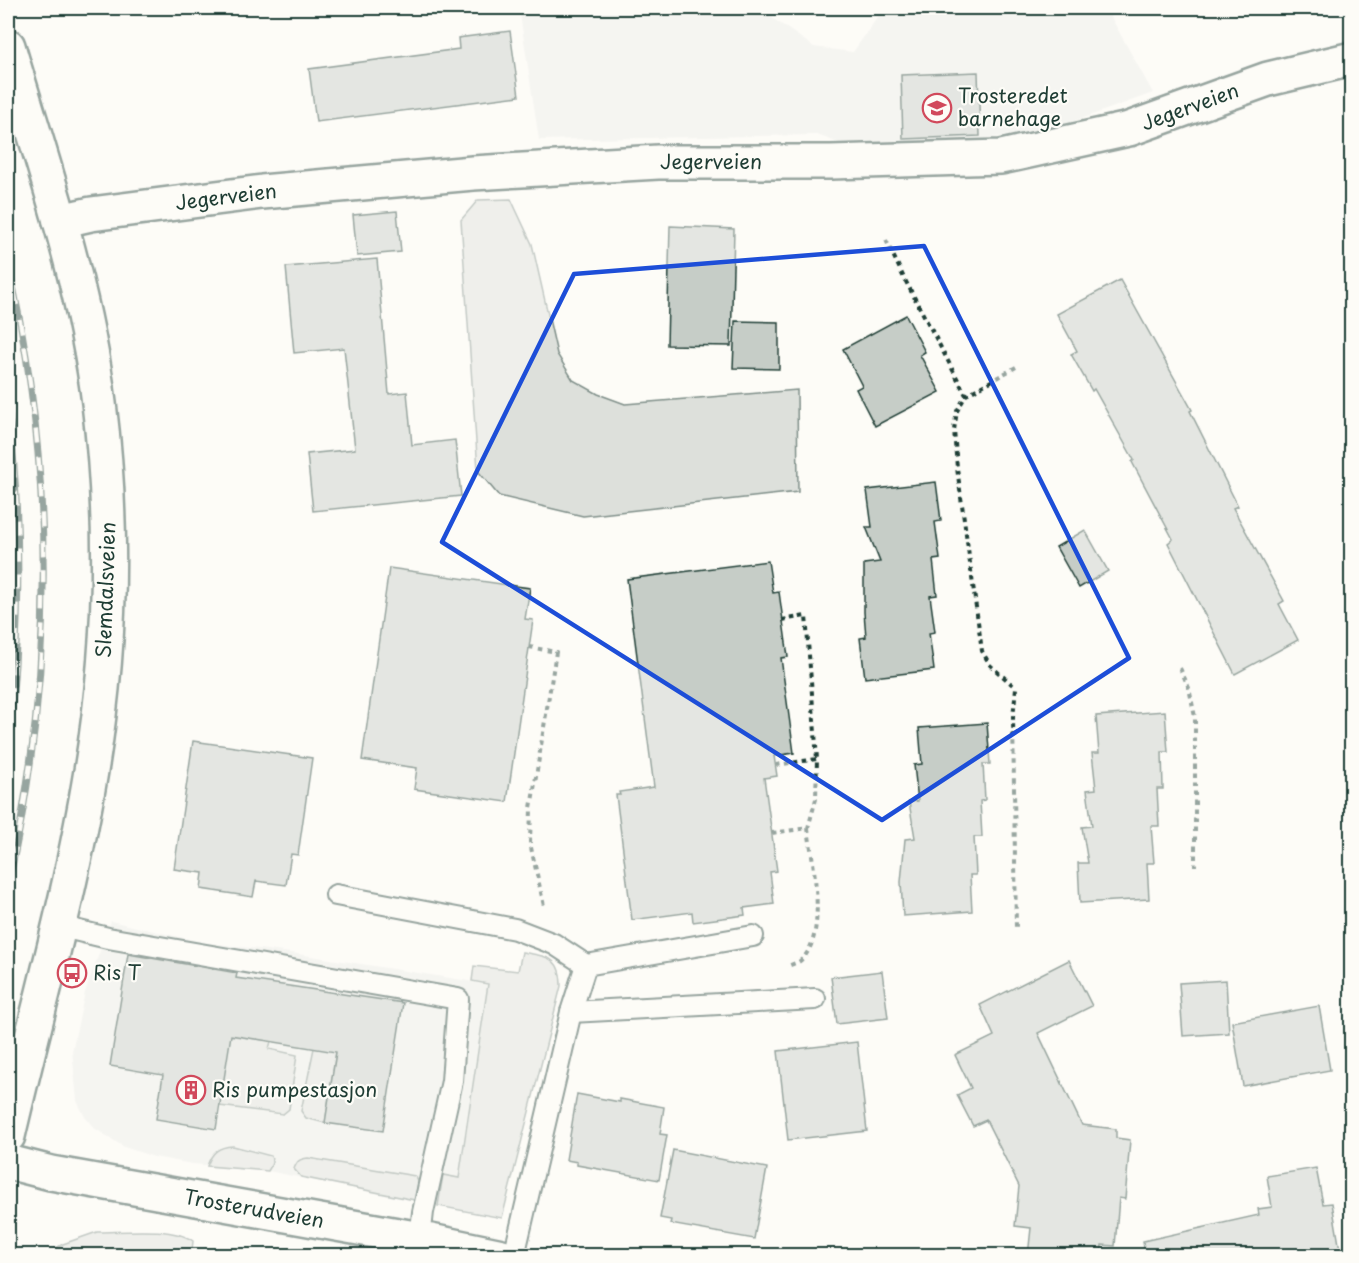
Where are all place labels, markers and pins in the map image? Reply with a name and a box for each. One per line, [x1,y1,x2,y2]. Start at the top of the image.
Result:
place label: Trosteredet barnehage [958,80,1068,133]
school or university icon: Trosteredet barnehage [921,92,953,124]
bus stop icon: Ris T [56,957,88,989]
place label: Ris T [93,957,142,987]
building icon: Ris pumpestasjon [175,1074,207,1106]
place label: Ris pumpestasjon [212,1074,377,1104]

